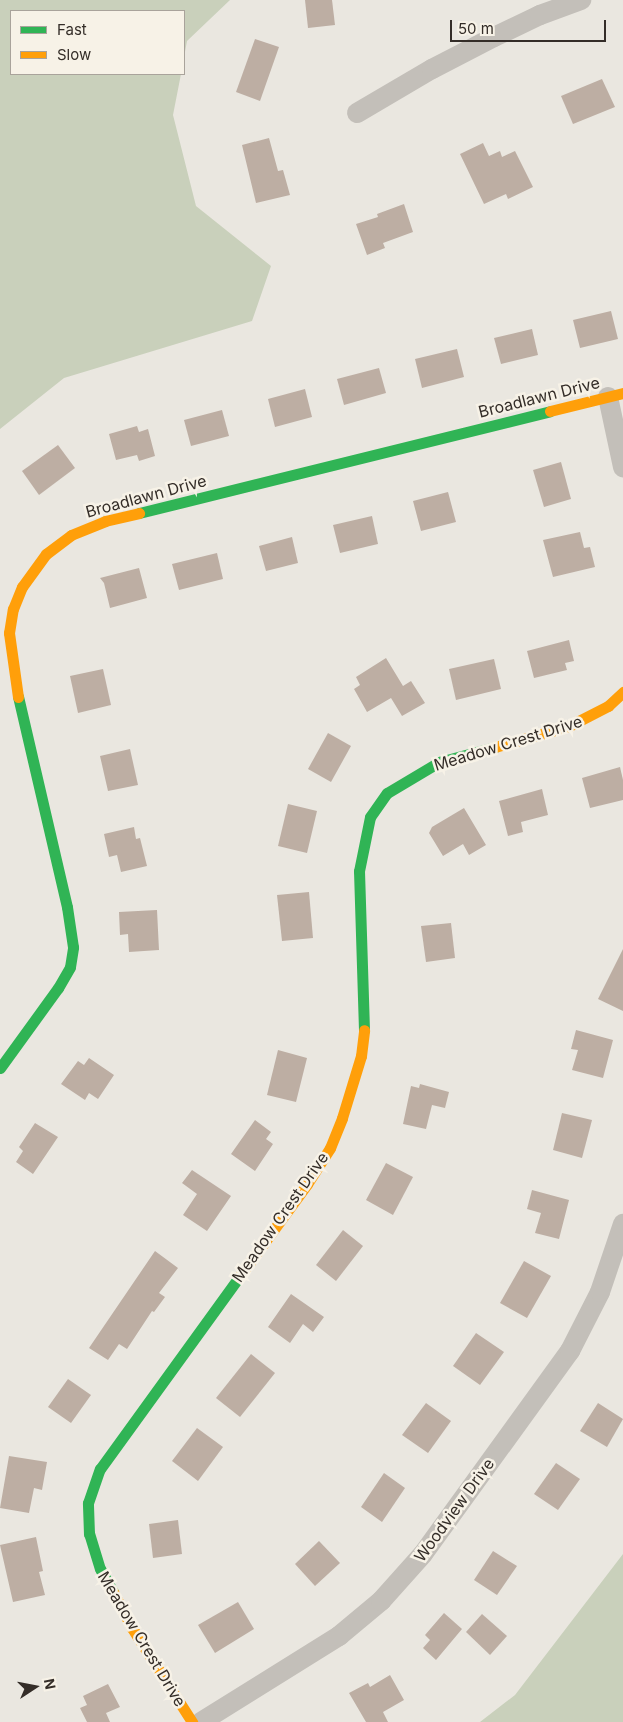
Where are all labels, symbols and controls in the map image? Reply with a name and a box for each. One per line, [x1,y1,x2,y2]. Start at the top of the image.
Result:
legend [10,10,185,75]
scale bar [453,10,609,42]
text: 50 m [458,19,494,38]
text: Fast [57,20,87,39]
text: Slow [57,45,91,64]
street label: Broadlawn Drive [476,373,602,421]
street label: Broadlawn Drive [83,471,209,521]
street label: Meadow Crest Drive [431,711,585,775]
street label: Meadow Crest Drive [228,1148,332,1286]
street label: Woodview Drive [410,1455,498,1565]
street label: Meadow Crest Drive [94,1568,190,1710]
north arrow [10,1662,60,1712]
text: N [41,1677,60,1691]

